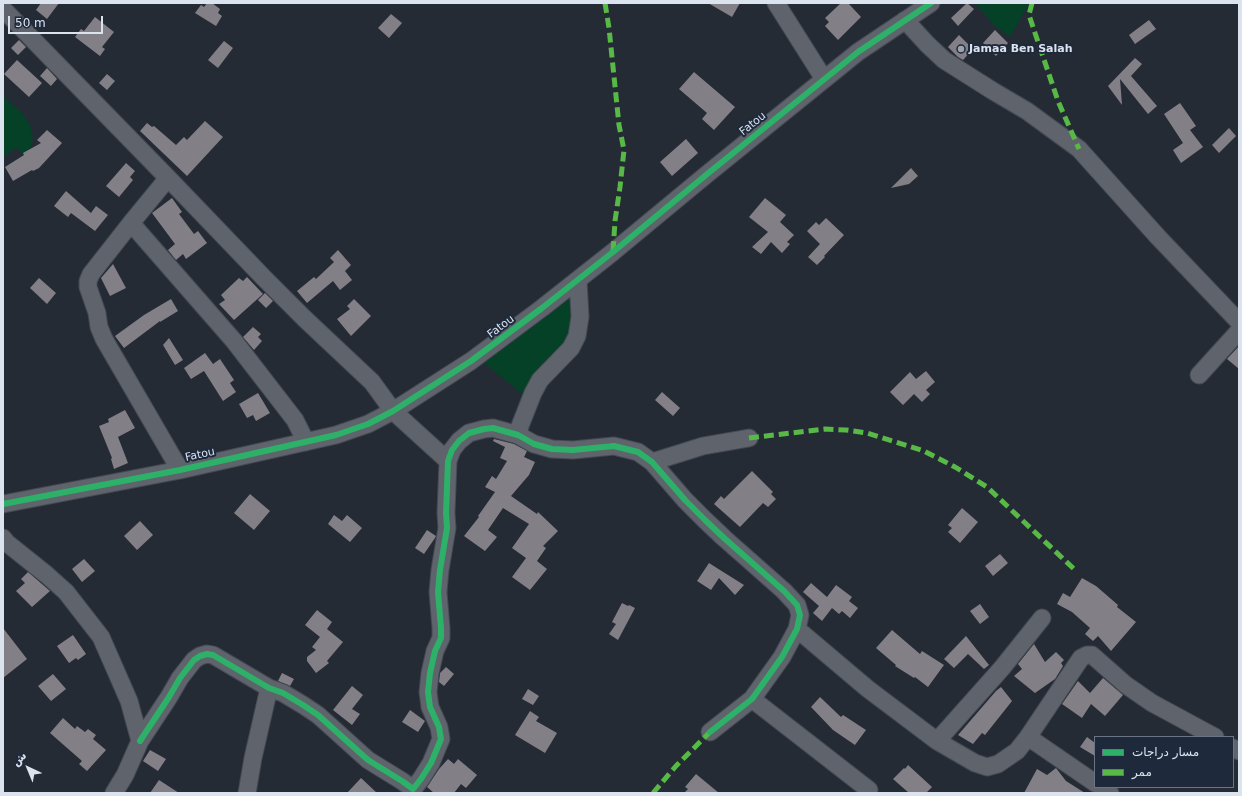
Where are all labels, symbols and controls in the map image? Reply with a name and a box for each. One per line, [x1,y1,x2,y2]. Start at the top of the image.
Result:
scale bar [10,8,105,34]
text: 50 m [15,16,46,30]
place label: Jamaa Ben Salah [969,42,1073,56]
marker: Jamaa Ben Salah [956,44,966,54]
street label: Fatou [737,109,769,139]
street label: Fatou [485,313,517,341]
street label: Fatou [184,445,216,465]
legend [1094,736,1234,788]
text: مسار دراجات [1132,745,1199,759]
north arrow [8,748,48,788]
text: ش [9,749,29,769]
text: ممر [1132,765,1152,779]

